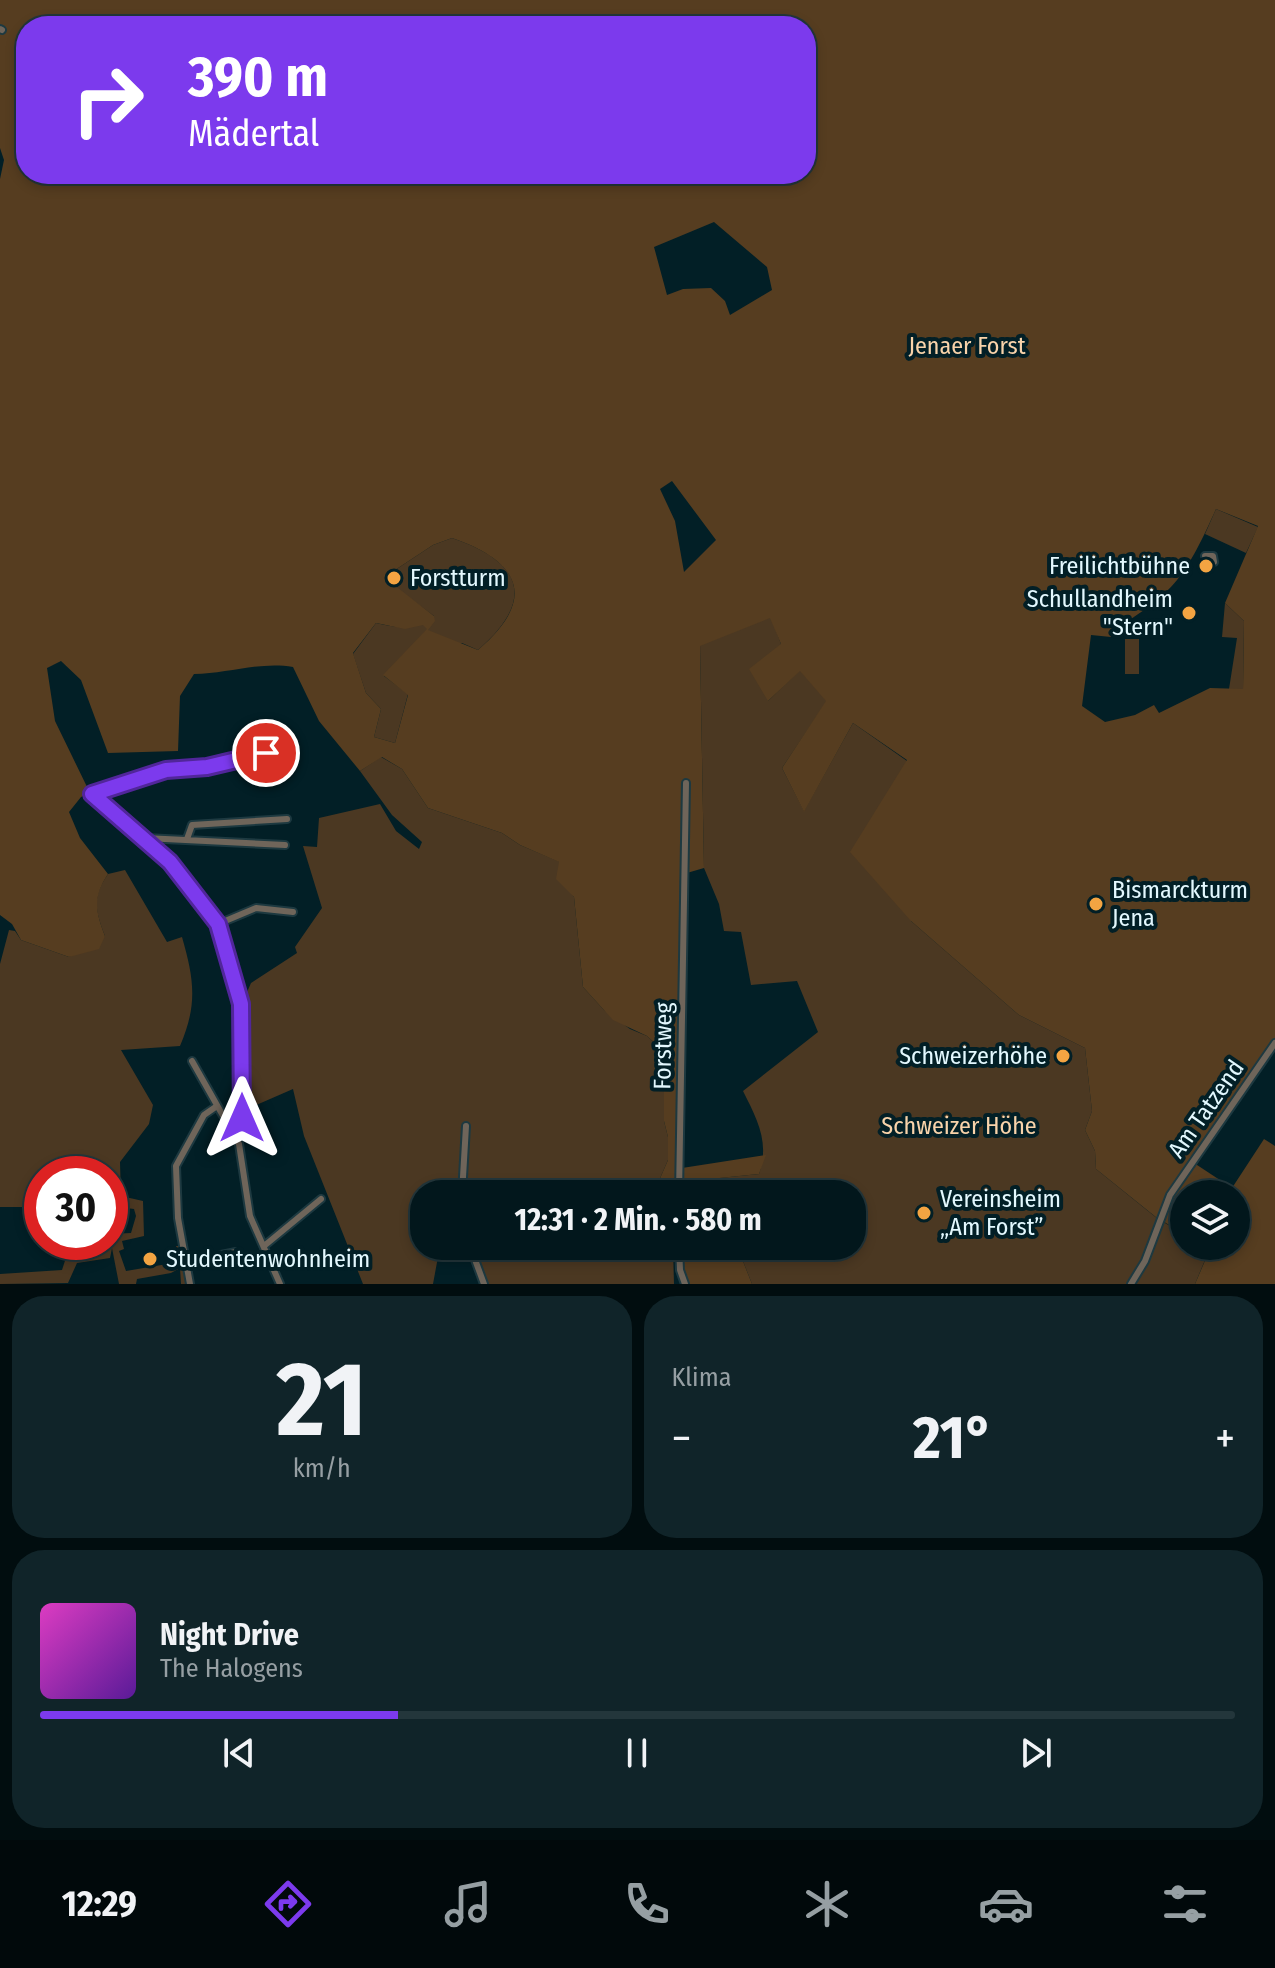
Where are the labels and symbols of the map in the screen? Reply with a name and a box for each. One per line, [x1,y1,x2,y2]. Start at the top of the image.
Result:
park label: Jenaer Forst [908,332,1026,360]
place label: Freilichtbühne [1049,552,1190,580]
marker: Freilichtbühne [1197,557,1215,575]
place label: Forstturm [410,564,506,592]
marker: Forstturm [385,569,403,587]
place label: Schullandheim "Stern" [1027,585,1173,641]
marker: Schullandheim "Stern" [1180,604,1198,622]
pin [232,719,300,787]
place label: Bismarckturm Jena [1112,876,1248,932]
marker: Bismarckturm Jena [1087,895,1105,913]
street label: Forstweg [648,1001,678,1090]
place label: Schweizerhöhe [899,1042,1047,1070]
marker: Schweizerhöhe [1054,1047,1072,1065]
street label: Am Tatzend [1162,1055,1250,1163]
position arrow [200,1076,284,1160]
park label: Schweizer Höhe [881,1112,1037,1140]
speed limit sign: 30 [24,1156,128,1260]
place label: Vereinsheim „Am Forst” [940,1185,1061,1241]
marker: Vereinsheim „Am Forst” [915,1204,933,1222]
place label: Studentenwohnheim [166,1245,370,1273]
marker: Studentenwohnheim [141,1250,159,1268]

